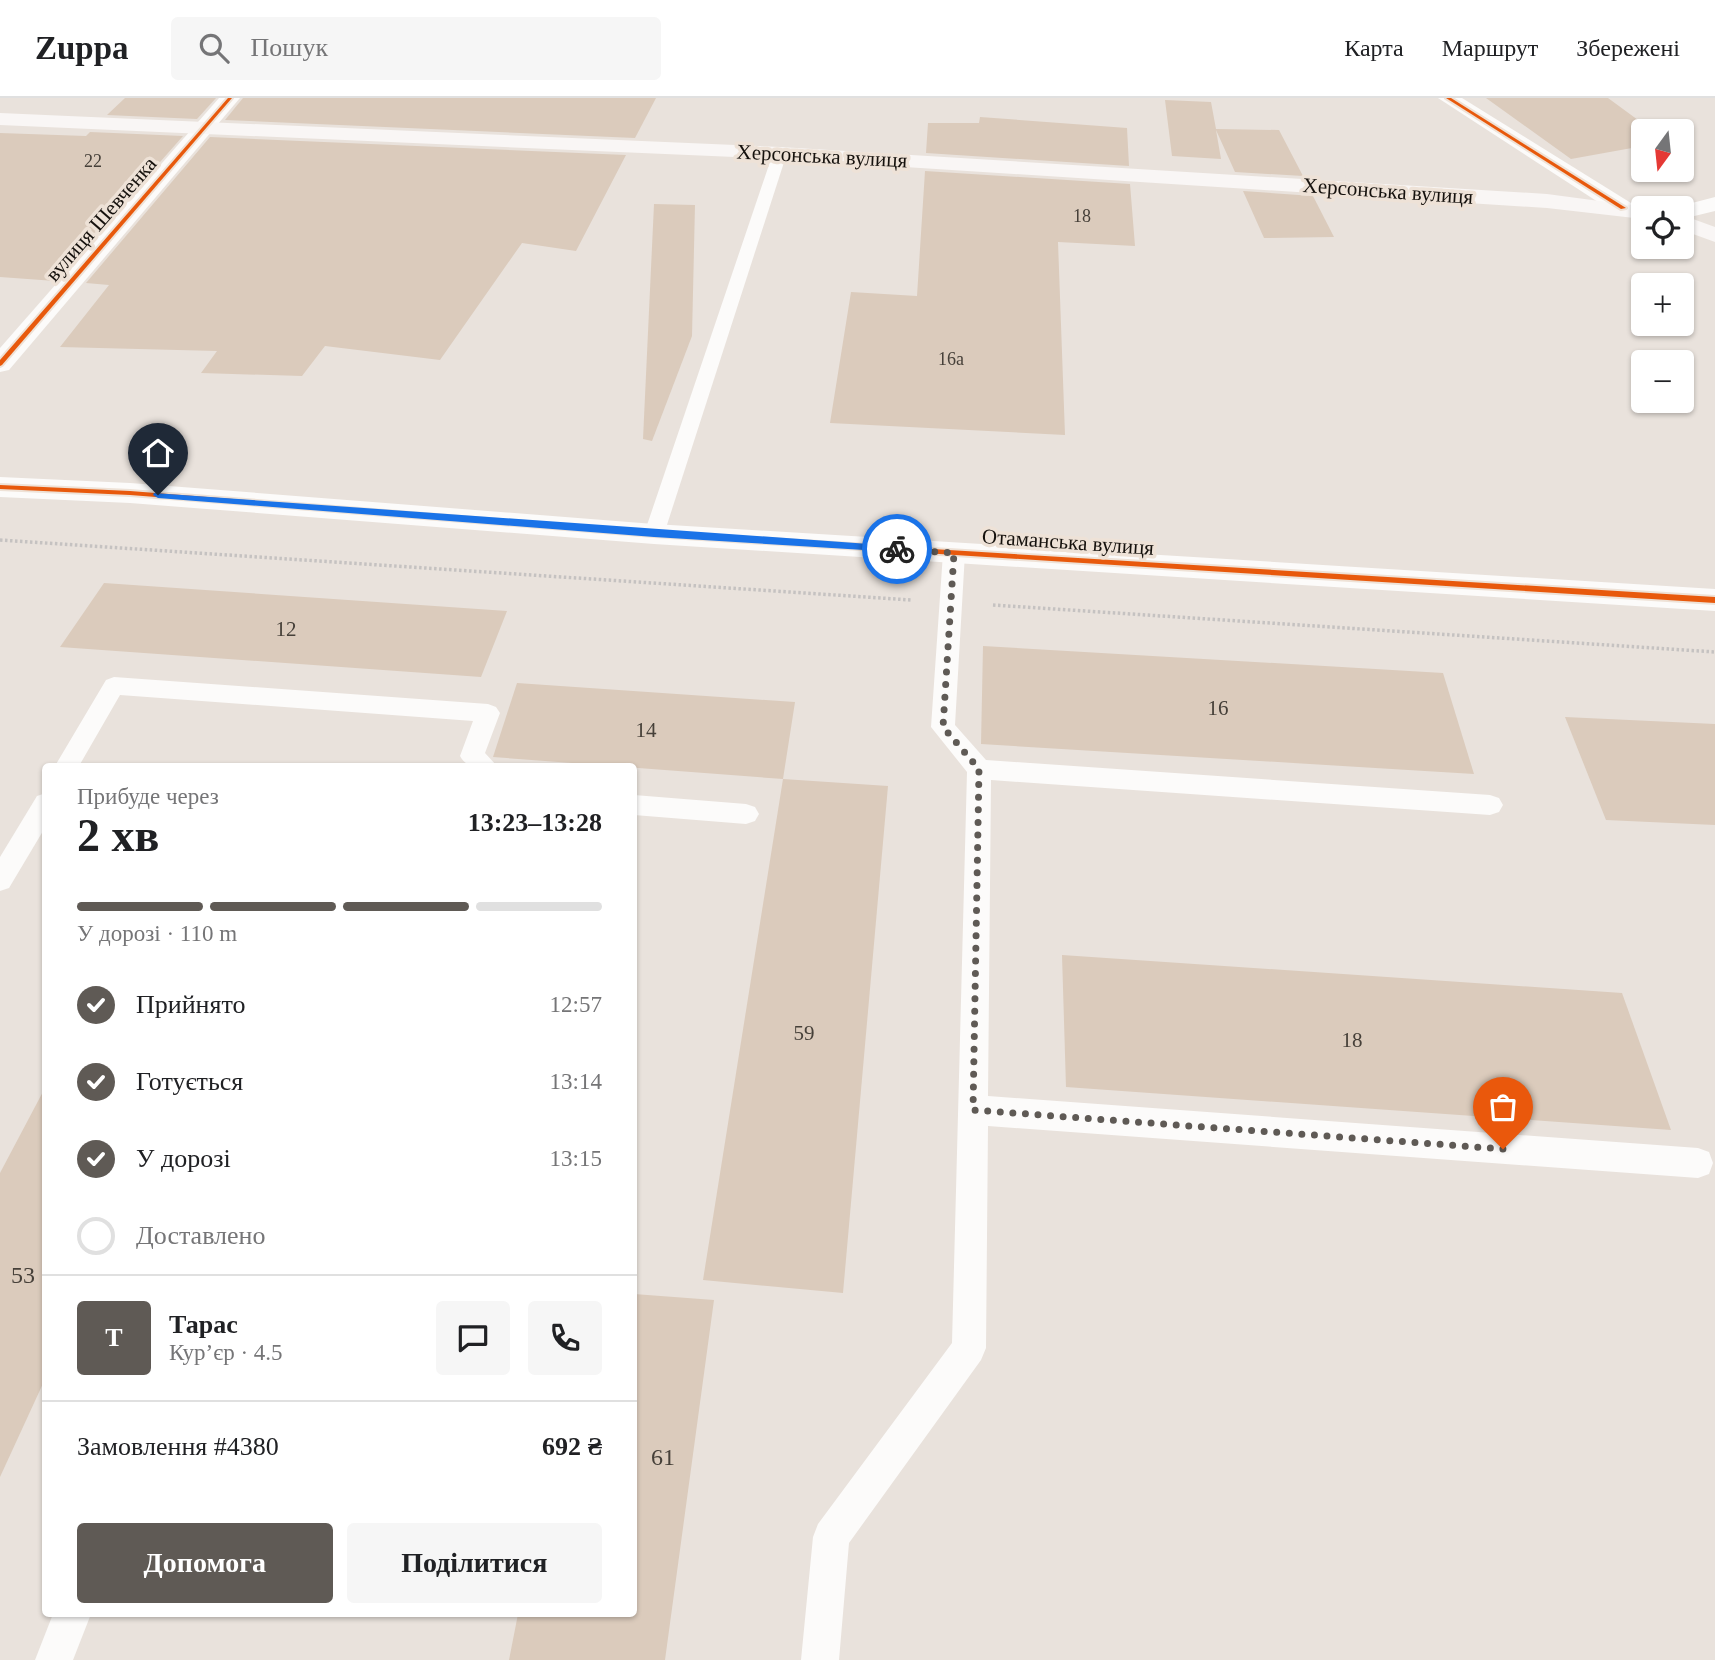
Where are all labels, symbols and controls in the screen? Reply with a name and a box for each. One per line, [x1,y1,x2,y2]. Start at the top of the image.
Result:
search box [171,17,661,80]
icon: search [195,29,233,67]
text: Zuppa [35,30,129,66]
text: Пошук [251,33,328,62]
text: Карта [1344,35,1404,61]
text: Маршрут [1442,35,1538,61]
text: Збережені [1576,35,1680,61]
north arrow [1631,119,1694,182]
map controls [1631,119,1694,413]
street label: Херсонська вулиця [736,140,908,172]
house number: 22 [84,151,102,171]
street label: вулиця Шевченка [41,152,162,286]
street label: Херсонська вулиця [1302,173,1474,209]
button: locate [1631,196,1694,259]
house number: 18 [1073,206,1091,226]
button: + [1631,273,1694,336]
house number: 16а [938,349,964,369]
button: − [1631,350,1694,413]
pin [128,423,188,495]
icon: home [139,434,177,472]
courier [862,514,932,584]
street label: Отаманська вулиця [981,524,1155,560]
icon: bike [878,530,916,568]
house number: 12 [276,617,297,641]
house number: 16 [1208,696,1229,720]
house number: 14 [636,718,657,742]
text: Прибуде через [77,784,219,809]
text: 13:23–13:28 [468,808,602,837]
text: 2 хв [77,810,159,861]
text: У дорозі · 110 m [77,921,237,946]
icon: check [77,986,115,1024]
text: Прийнято [136,990,246,1019]
text: 12:57 [550,992,602,1017]
house number: 59 [794,1021,815,1045]
house number: 18 [1342,1028,1363,1052]
icon: check [77,1063,115,1101]
text: Готується [136,1067,243,1096]
text: 13:14 [550,1069,602,1094]
pin [1473,1077,1533,1149]
icon: bag [1484,1088,1522,1126]
icon: check [77,1140,115,1178]
text: У дорозі [136,1144,231,1173]
text: 13:15 [550,1146,602,1171]
text: Доставлено [136,1221,266,1250]
house number: 53 [11,1262,35,1288]
button: chat [436,1301,510,1375]
button: phone [528,1301,602,1375]
text: Тарас [169,1310,238,1339]
text: Т [105,1323,123,1352]
text: Кур’єр · 4.5 [169,1340,283,1365]
text: Замовлення #4380 [77,1432,279,1461]
text: 692 ₴ [542,1432,602,1461]
house number: 61 [651,1444,675,1470]
button: Допомога [77,1523,333,1603]
button: Поділитися [347,1523,602,1603]

